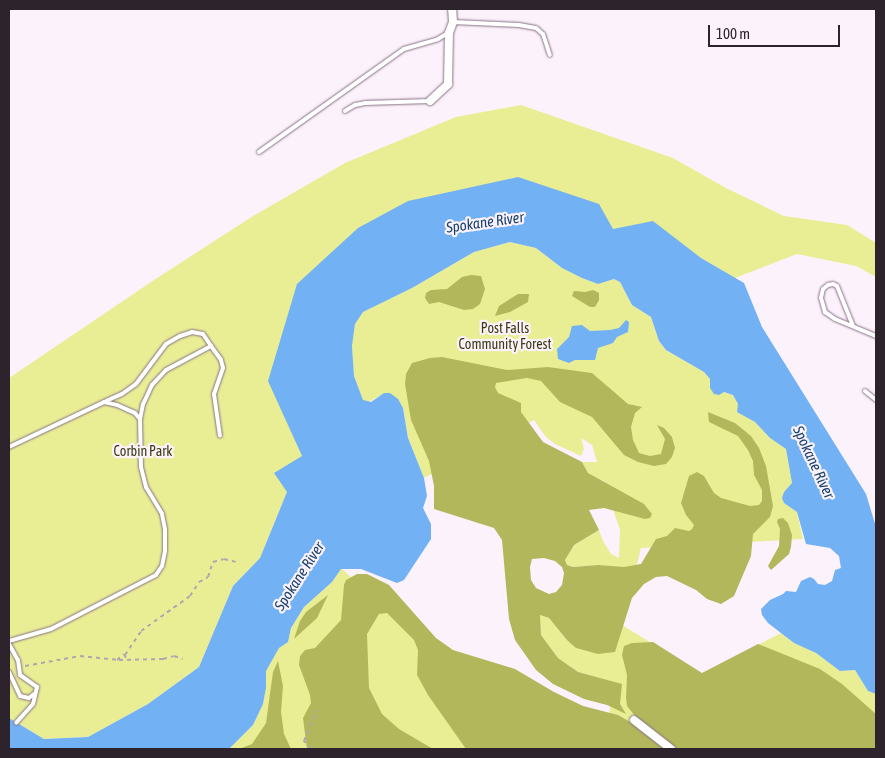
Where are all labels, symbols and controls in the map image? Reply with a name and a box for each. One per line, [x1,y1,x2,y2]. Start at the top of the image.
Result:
scale bar [710,15,842,47]
text: 100 m [716,25,750,42]
water label: Spokane River [445,208,525,236]
park label: Post Falls Community Forest [459,320,551,352]
water label: Spokane River [789,423,839,501]
park label: Corbin Park [114,443,172,459]
water label: Spokane River [270,538,328,614]

